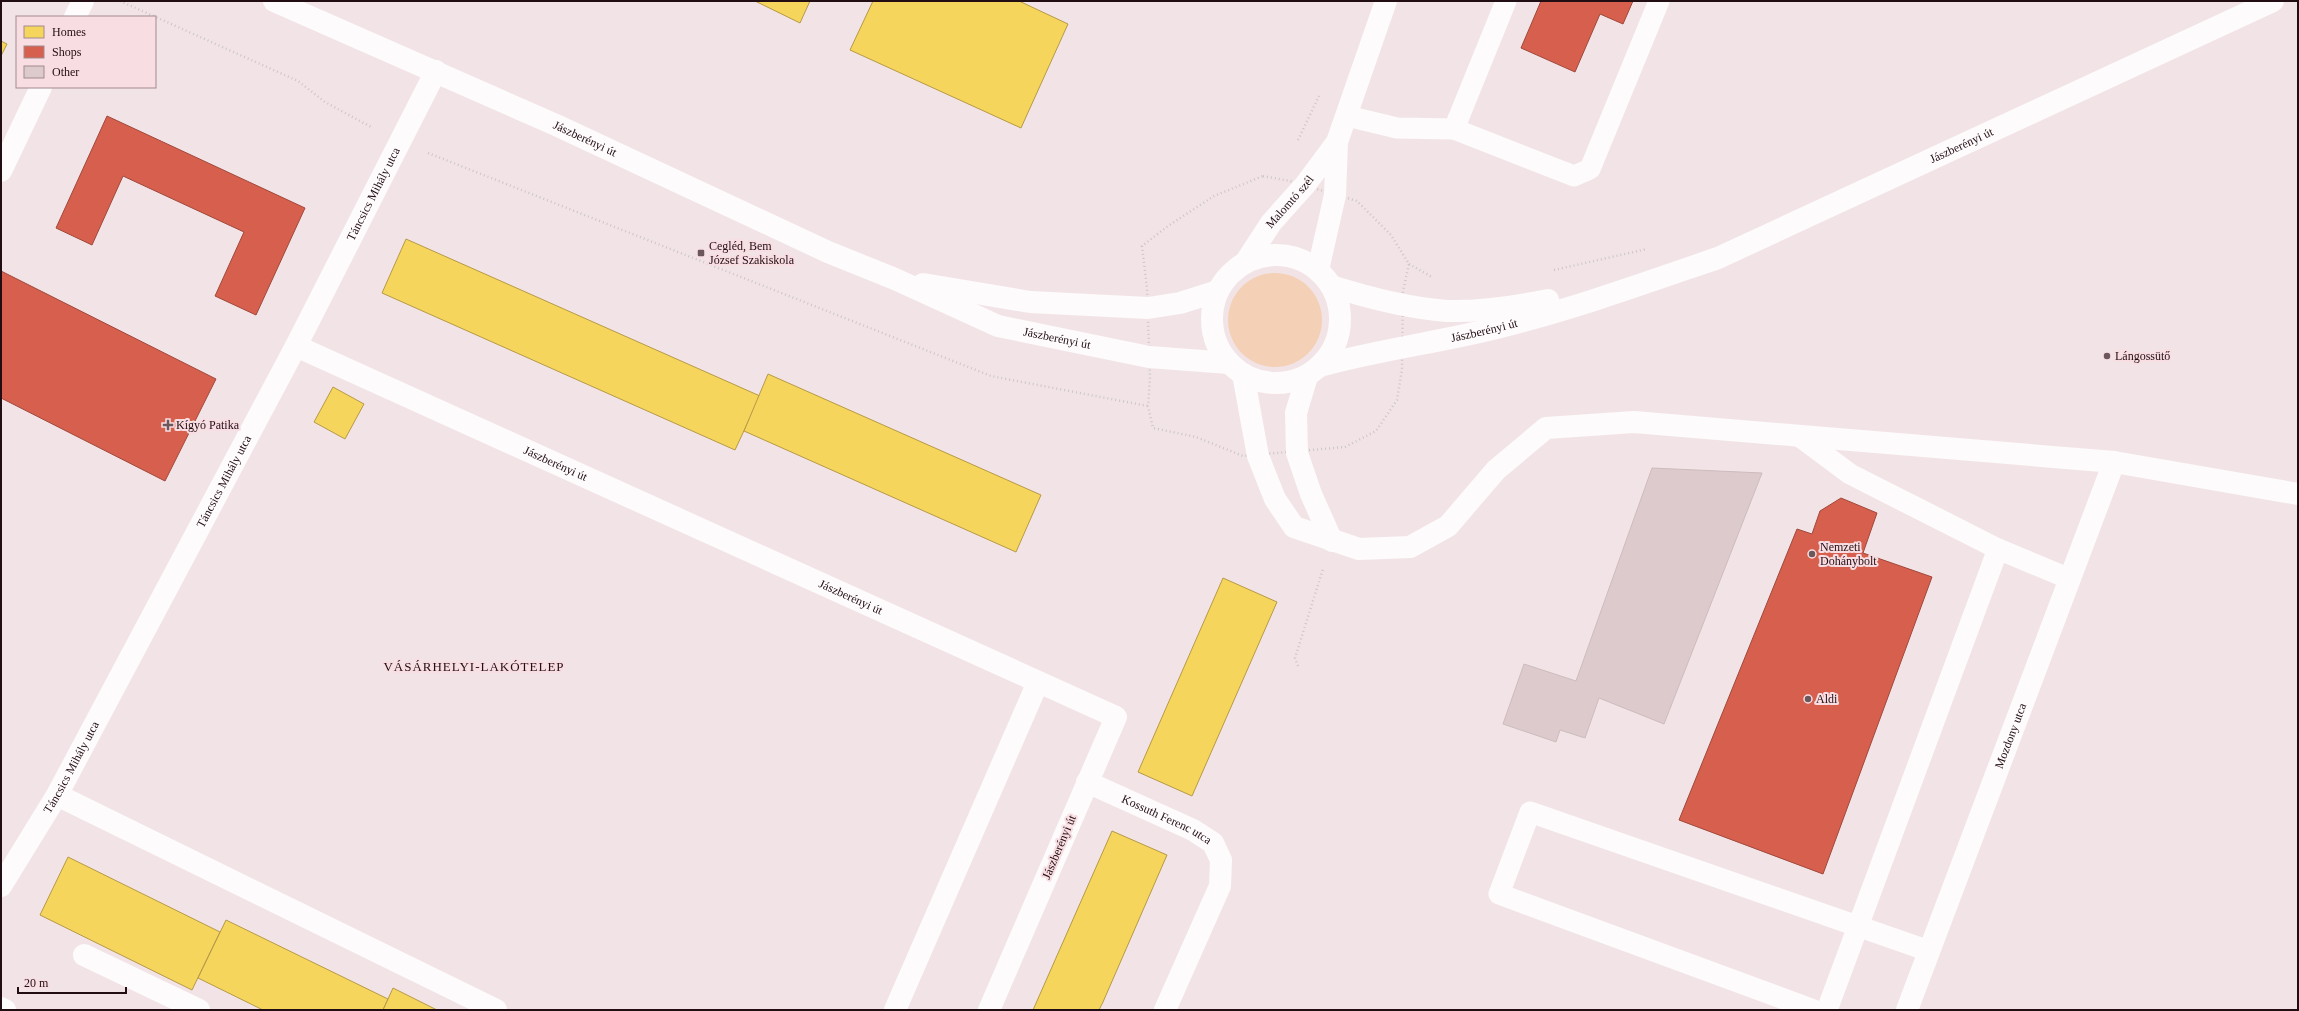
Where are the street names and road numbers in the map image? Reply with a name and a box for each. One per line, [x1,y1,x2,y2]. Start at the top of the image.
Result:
street label: Jászberényi út [551,118,619,160]
street label: Jászberényi út [1927,124,1996,166]
street label: Táncsics Mihály utca [344,145,403,243]
street label: Malomtó szél [1263,172,1317,231]
street label: Jászberényi út [1449,316,1520,345]
street label: Jászberényi út [1022,324,1093,352]
street label: Táncsics Mihály utca [194,432,254,530]
street label: Jászberényi út [522,443,590,484]
street label: Jászberényi út [817,577,885,618]
street label: Mozdony utca [1992,701,2030,771]
street label: Táncsics Mihály utca [40,718,102,816]
street label: Kossuth Ferenc utca [1120,792,1215,847]
street label: Jászberényi út [1039,812,1079,881]

